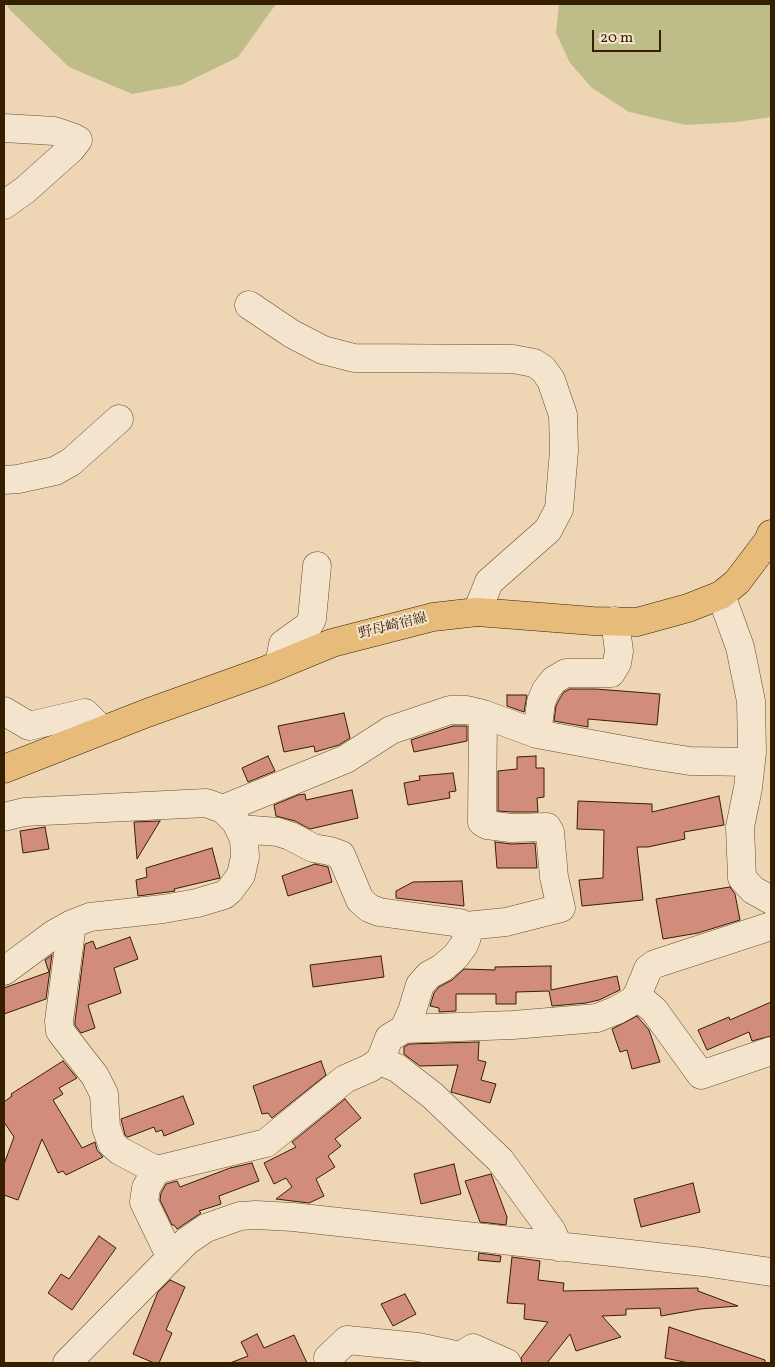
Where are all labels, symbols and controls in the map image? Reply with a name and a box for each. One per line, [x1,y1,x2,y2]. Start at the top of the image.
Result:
scale bar [595,20,664,52]
text: 20 m [600,28,633,49]
street label: 野母崎宿線 [357,610,429,644]

